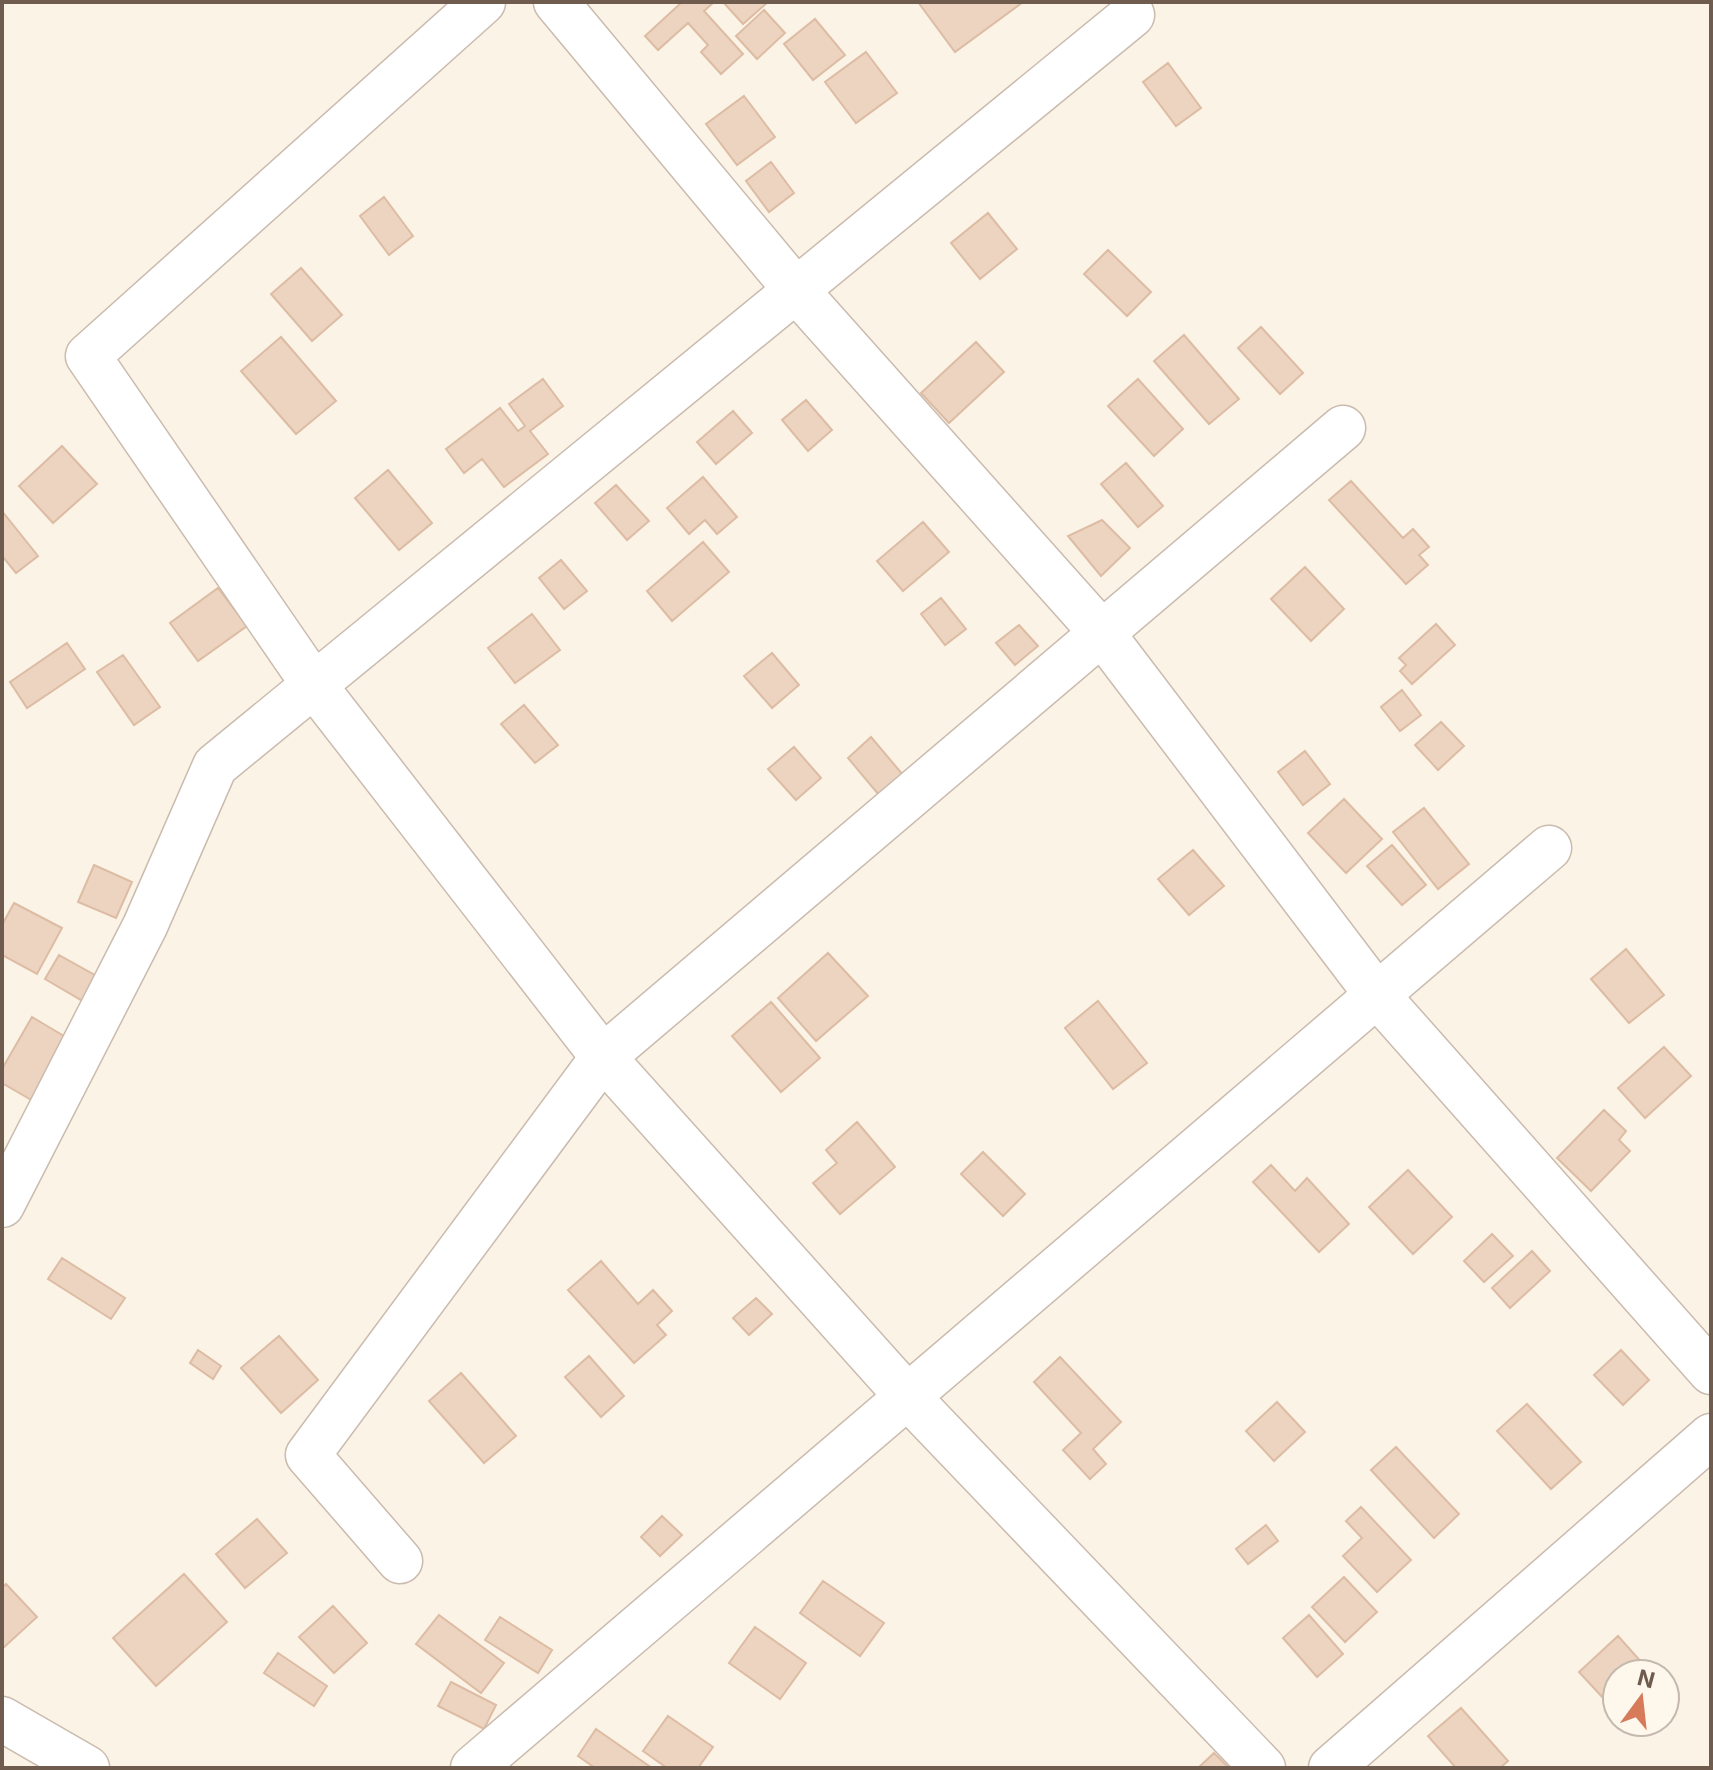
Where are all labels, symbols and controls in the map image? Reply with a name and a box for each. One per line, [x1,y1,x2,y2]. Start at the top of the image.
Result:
north arrow [1601,1658,1681,1738]
text: N [1635,1664,1658,1693]

